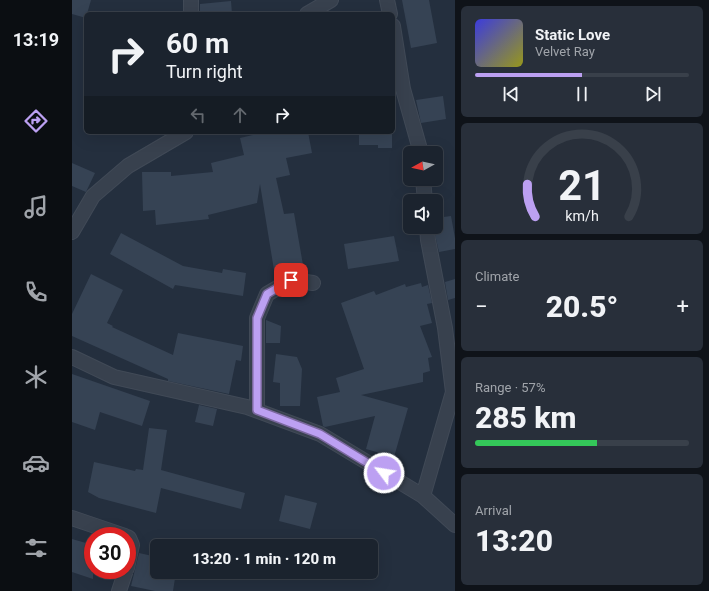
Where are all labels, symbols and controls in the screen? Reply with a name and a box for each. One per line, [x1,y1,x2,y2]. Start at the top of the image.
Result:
text: Static Love [535,26,610,44]
text: 60 m [166,27,229,60]
icon: right [100,28,152,80]
text: 13:19 [13,29,59,50]
text: Velvet Ray [535,44,595,59]
text: Turn right [166,61,243,82]
icon: previous [500,83,522,105]
icon: pause [571,83,593,105]
icon: next [642,83,664,105]
icon: left [187,104,209,126]
icon: ahead [229,104,251,126]
icon: right [271,104,293,126]
icon: directions [22,107,50,135]
north arrow [403,146,443,186]
map controls [403,146,443,234]
text: 21 [558,160,606,209]
icon: music [22,193,50,221]
button: sound [403,194,443,234]
text: km/h [565,207,599,223]
pin [274,263,308,297]
icon: arrive [280,269,302,291]
text: Climate [475,269,519,284]
icon: phone [22,278,50,306]
text: 20.5° [546,289,618,324]
text: − [475,294,488,319]
text: + [677,294,689,319]
icon: climate [22,363,50,391]
text: Range · 57% [475,380,545,395]
text: 285 km [475,400,577,435]
icon: car [22,449,50,477]
position arrow [363,452,405,494]
text: Arrival [475,503,512,518]
text: 13:20 [475,523,553,558]
speed limit sign: 30 [84,527,136,579]
icon: filters [22,534,50,562]
text: 13:20 · 1 min · 120 m [192,550,336,568]

